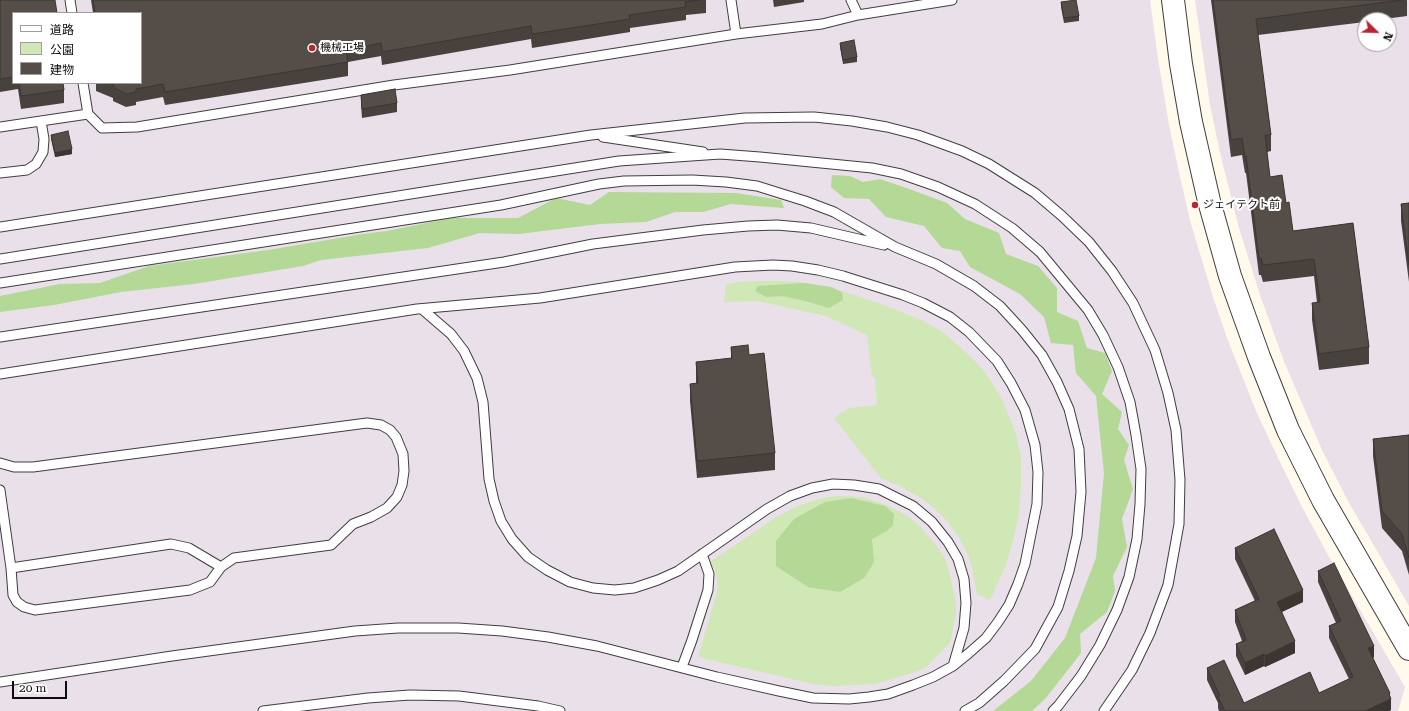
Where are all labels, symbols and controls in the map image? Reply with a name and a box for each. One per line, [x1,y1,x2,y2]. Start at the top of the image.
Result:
legend [12,12,142,84]
north arrow [1357,12,1397,52]
text: 道路 [50,23,74,37]
text: N [1380,30,1395,43]
place label: 機械工場 [320,41,364,55]
text: 公園 [50,43,74,57]
marker: 機械工場 [307,43,317,53]
text: 建物 [50,63,74,77]
place label: ジェイテクト前 [1203,198,1280,212]
marker: ジェイテクト前 [1190,200,1200,210]
scale bar [14,673,69,699]
text: 20 m [19,681,46,695]

